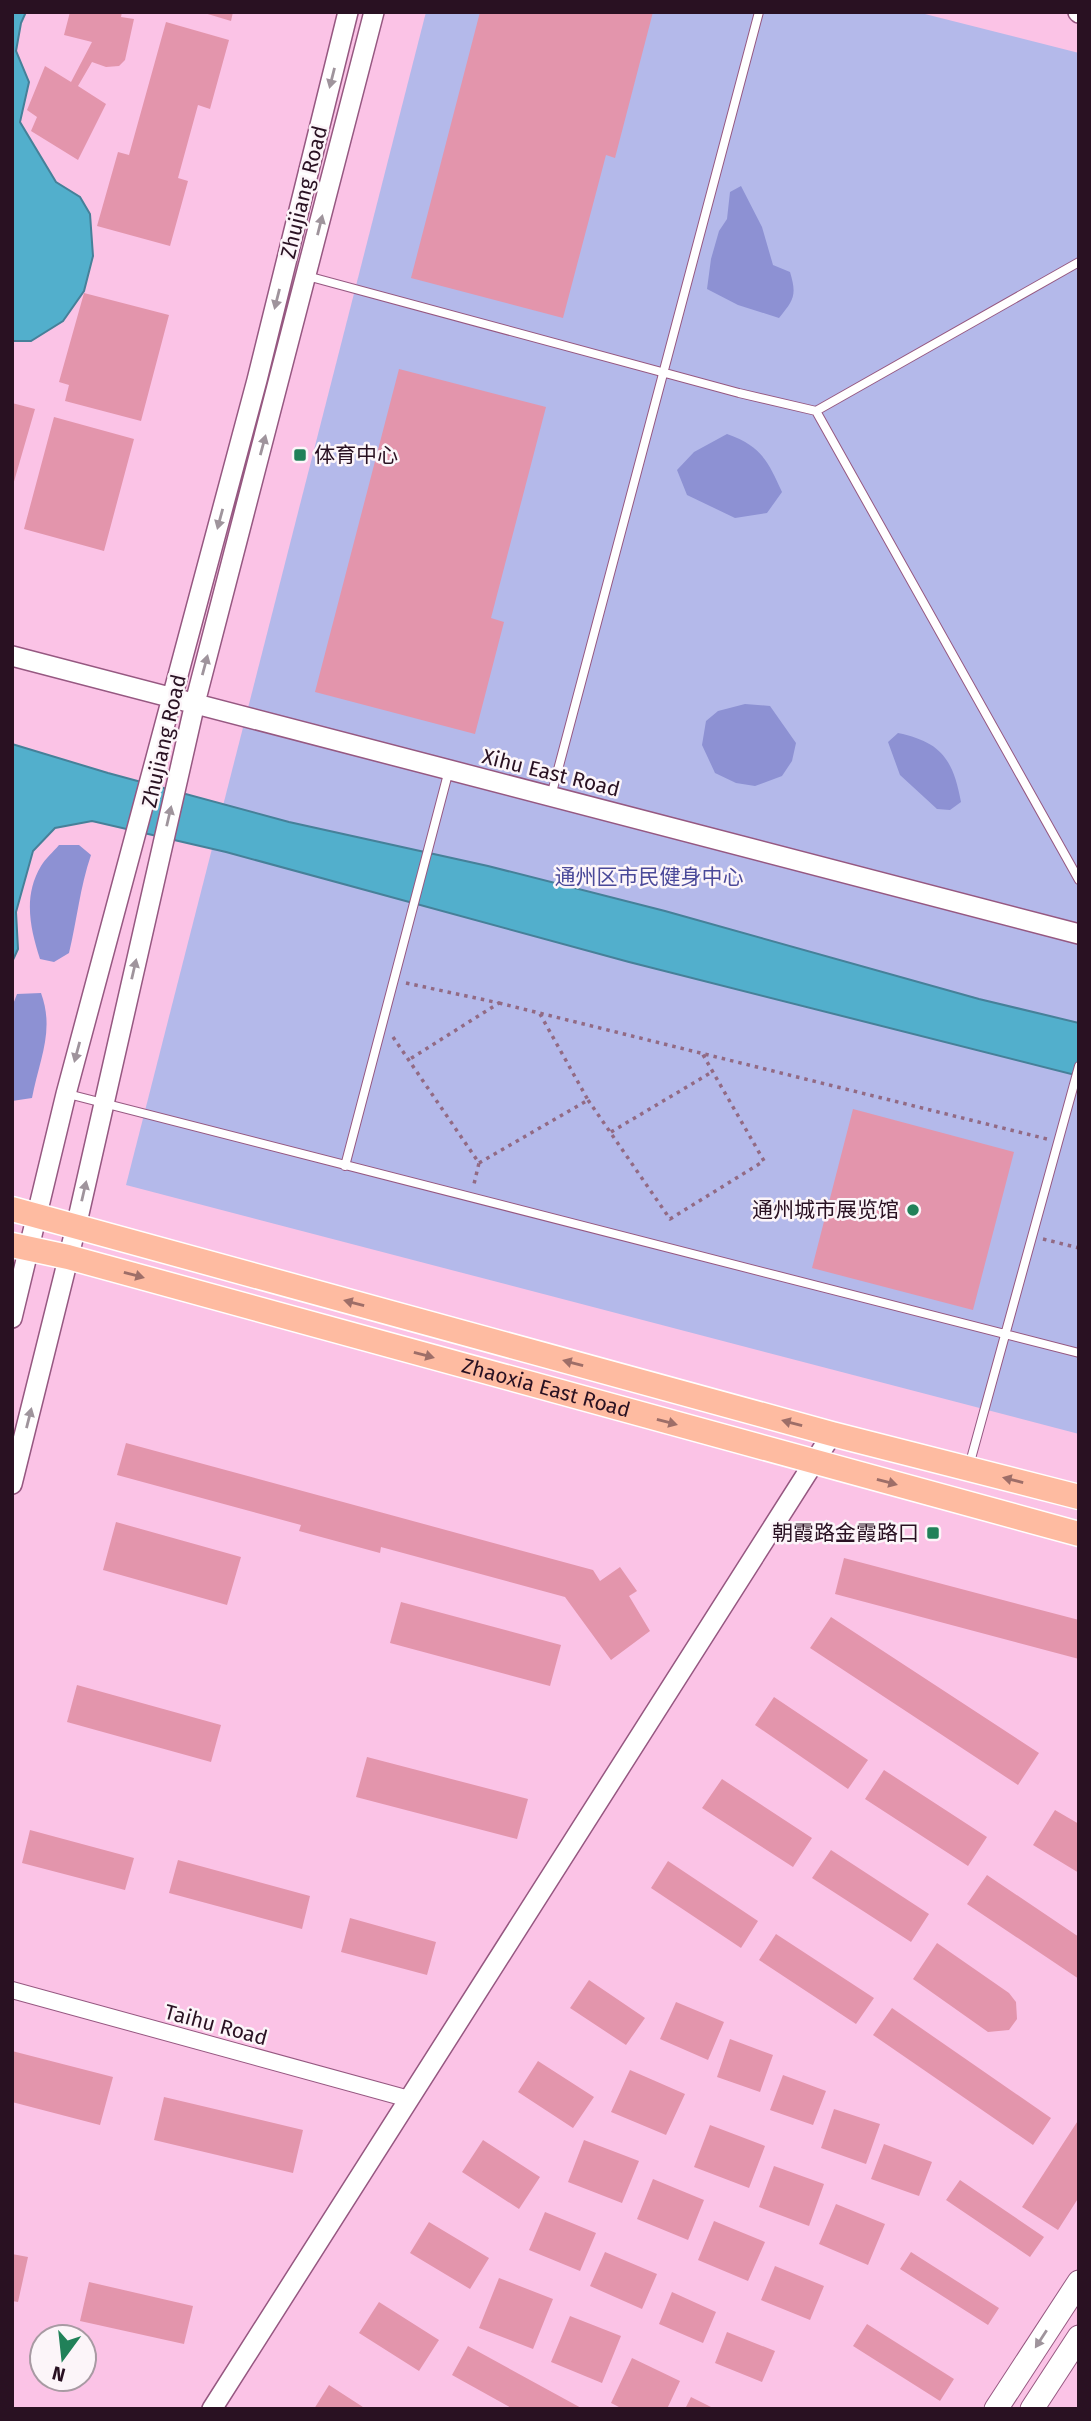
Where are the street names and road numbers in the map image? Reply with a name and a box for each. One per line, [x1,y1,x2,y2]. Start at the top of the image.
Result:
street label: Zhujiang Road [275,123,333,261]
street label: Zhujiang Road [136,672,192,810]
street label: Xihu East Road [479,743,623,803]
street label: Zhaoxia East Road [459,1353,633,1423]
street label: Taihu Road [162,1999,270,2051]

